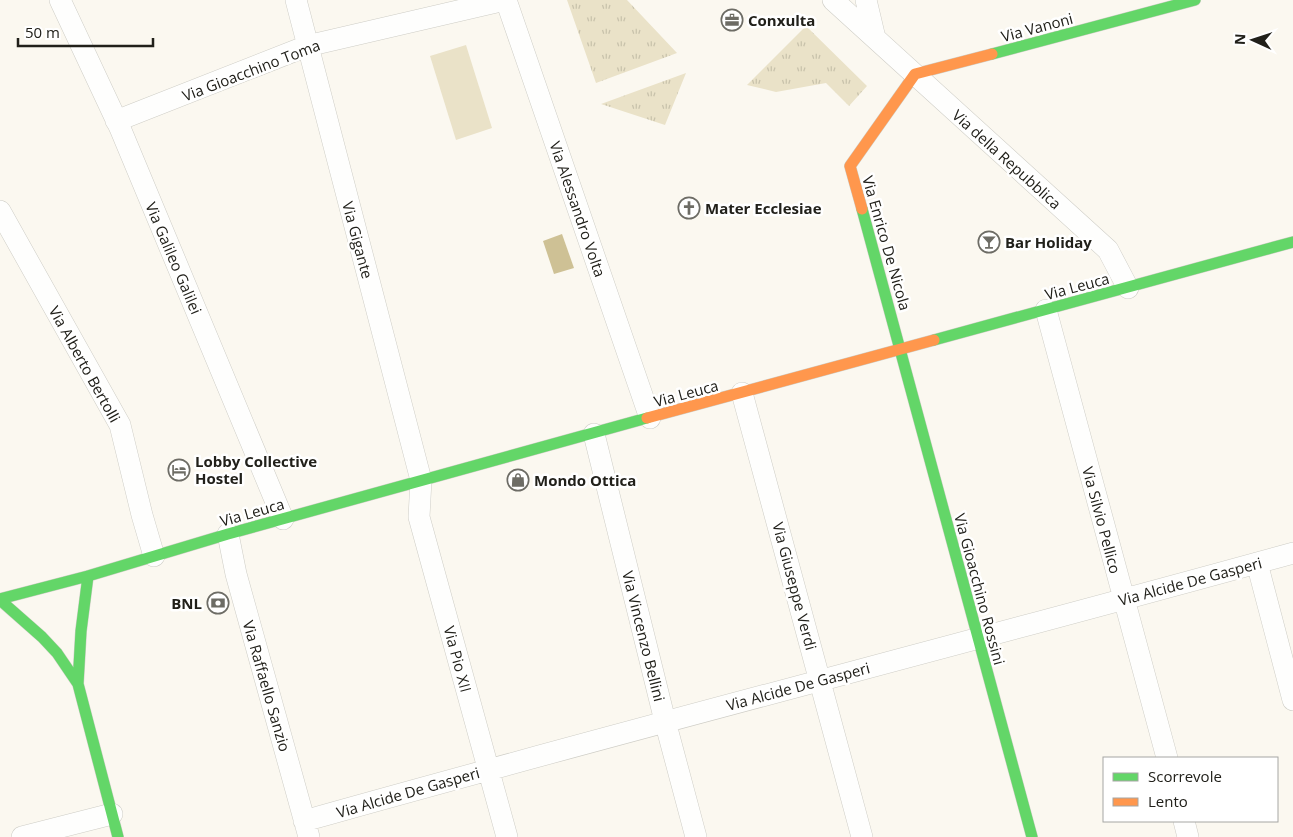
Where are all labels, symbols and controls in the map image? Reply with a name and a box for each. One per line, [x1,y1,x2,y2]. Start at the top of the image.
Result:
office icon: Conxulta [720,8,744,32]
street label: Via Vanoni [999,8,1075,46]
place label: Conxulta [748,10,815,30]
scale bar [18,15,152,47]
north arrow [1228,15,1278,65]
text: 50 m [25,22,60,42]
text: N [1230,33,1249,45]
street label: Via Gioacchino Toma [179,35,323,105]
street label: Via della Repubblica [948,105,1066,213]
street label: Via Alessandro Volta [545,139,611,279]
street label: Via Enrico De Nicola [858,173,916,313]
church icon: Mater Ecclesiae [677,196,701,220]
place label: Mater Ecclesiae [705,198,822,218]
street label: Via Galileo Galilei [141,199,207,317]
street label: Via Gigante [338,199,378,281]
bar icon: Bar Holiday [977,230,1001,254]
place label: Bar Holiday [1005,232,1092,252]
street label: Via Leuca [1043,268,1111,304]
street label: Via Alberto Bertolli [45,302,125,426]
street label: Via Leuca [652,375,720,411]
place label: Lobby Collective Hostel [195,451,317,488]
hotel icon: Lobby Collective Hostel [167,458,191,482]
street label: Via Silvio Pellico [1078,464,1126,576]
shop icon: Mondo Ottica [506,468,530,492]
place label: Mondo Ottica [534,470,636,490]
street label: Via Leuca [218,493,286,531]
street label: Via Gioacchino Rossini [950,511,1010,667]
street label: Via Giuseppe Verdi [768,520,822,652]
street label: Via Alcide De Gasperi [1116,552,1264,610]
street label: Via Vincenzo Bellini [618,569,670,703]
bank icon: BNL [206,591,230,615]
place label: BNL [171,593,202,613]
street label: Via Raffaello Sanzio [239,618,295,754]
street label: Via Pio XII [440,624,476,694]
street label: Via Alcide De Gasperi [724,657,872,715]
legend [1103,757,1278,822]
street label: Via Alcide De Gasperi [334,762,482,822]
text: Scorrevole [1148,766,1222,786]
text: Lento [1148,791,1188,811]

